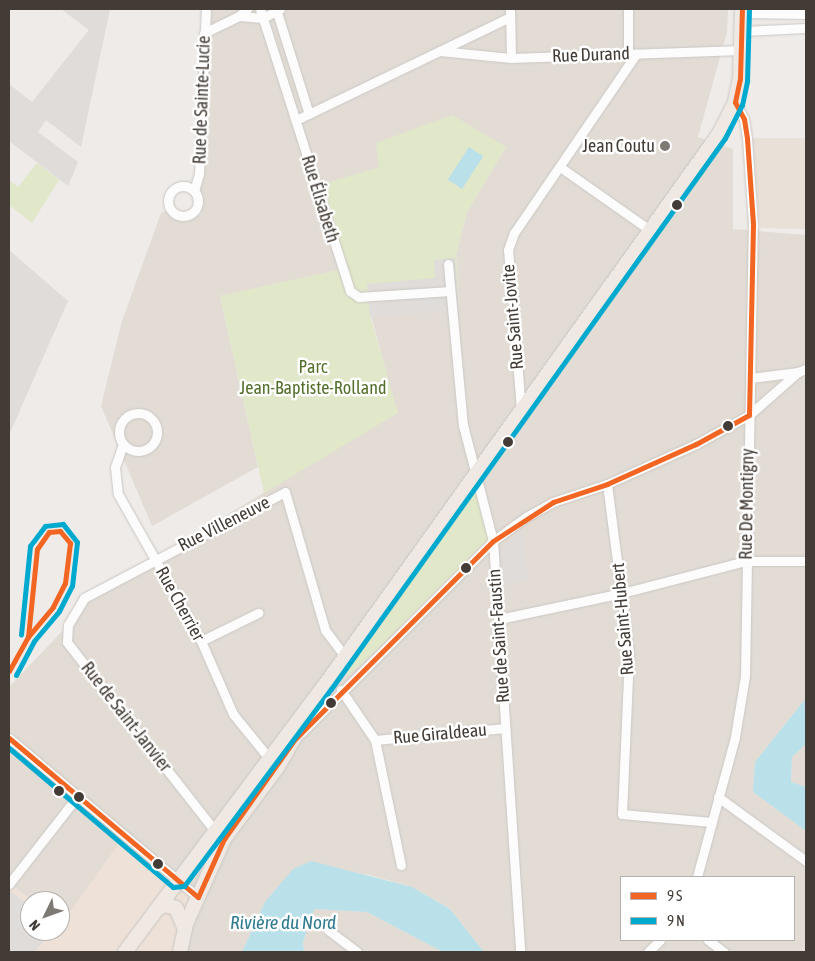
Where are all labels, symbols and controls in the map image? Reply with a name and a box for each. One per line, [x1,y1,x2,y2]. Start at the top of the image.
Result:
street label: Rue de Sainte-Lucie [189,35,215,165]
street label: Rue Durand [552,43,630,67]
place label: Jean Coutu [582,135,655,157]
marker: Jean Coutu [659,140,671,152]
street label: Rue Élisabeth [296,153,344,245]
unlabelled marker [672,200,682,210]
street label: Rue Saint-Jovite [498,263,528,371]
park label: Parc Jean-Baptiste-Rolland [240,357,386,399]
unlabelled marker [723,421,733,431]
unlabelled marker [503,437,513,447]
street label: Rue De Montigny [735,448,759,560]
street label: Rue Villeneuve [175,492,273,556]
street label: Rue Saint-Hubert [607,562,639,676]
street label: Rue Cherrier [151,563,209,645]
unlabelled marker [461,563,471,573]
street label: Rue de Saint-Faustin [484,568,514,704]
street label: Rue de Saint-Janvier [76,658,176,776]
unlabelled marker [326,698,336,708]
street label: Rue Giraldeau [392,719,488,749]
unlabelled marker [54,786,64,796]
unlabelled marker [74,792,84,802]
unlabelled marker [153,859,163,869]
legend [620,876,795,941]
text: 9 S [667,887,682,904]
north arrow [20,891,70,941]
water label: Rivière du Nord [230,912,336,934]
text: 9 N [667,912,685,929]
text: N [26,917,43,934]

